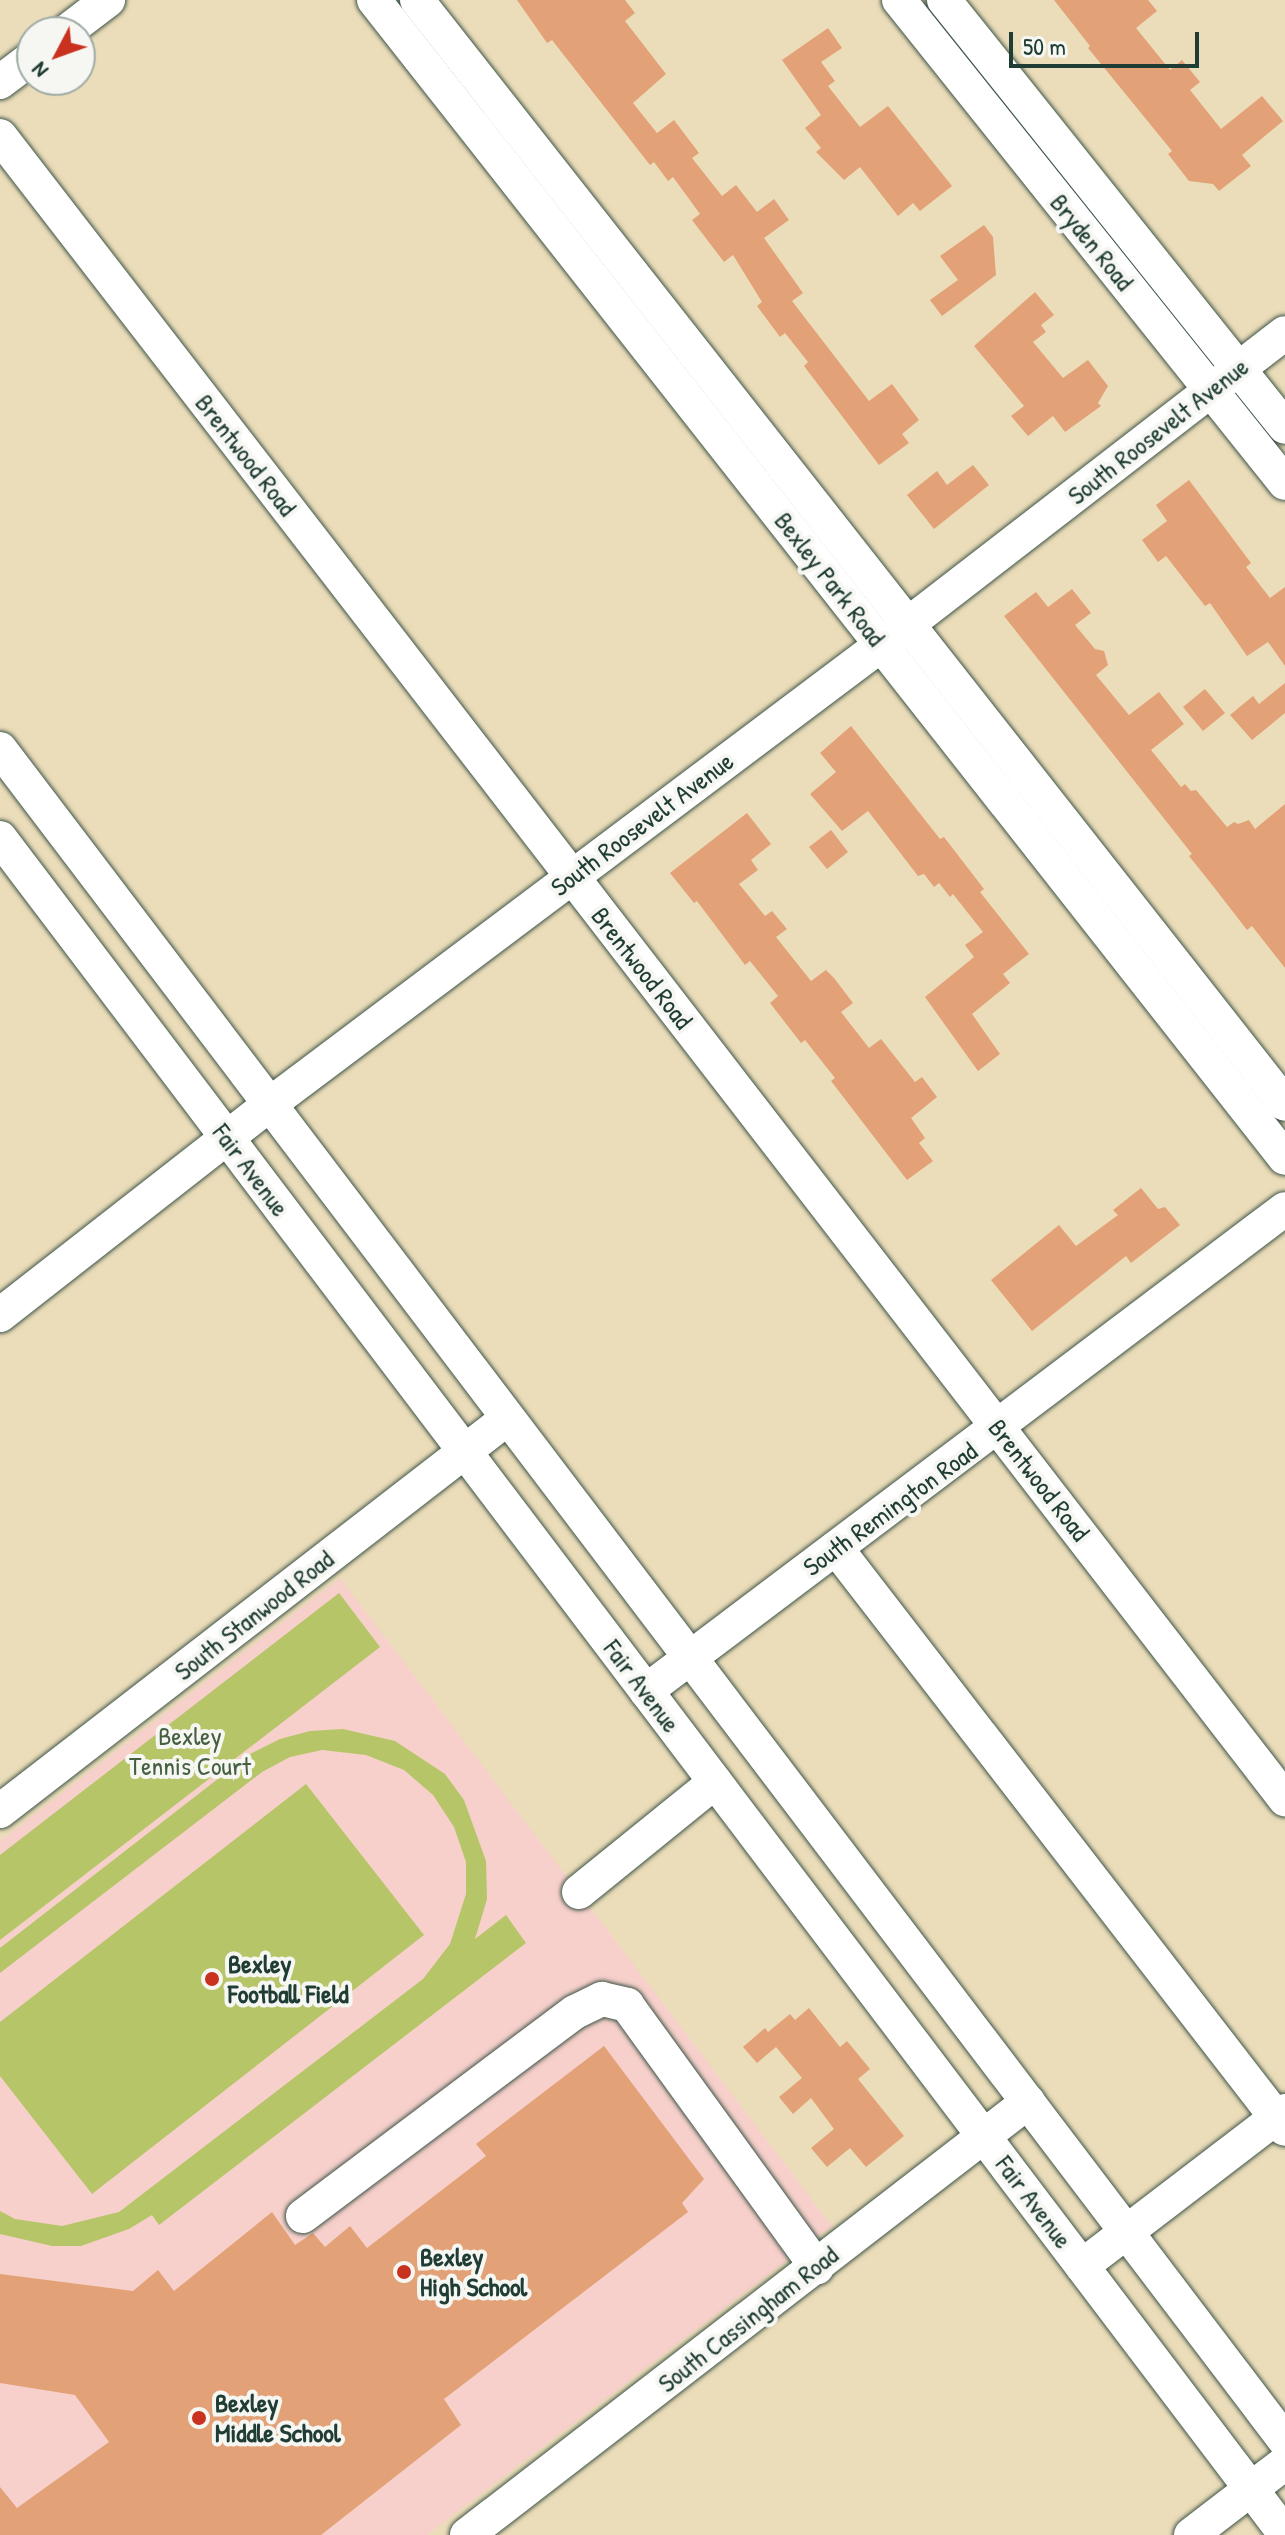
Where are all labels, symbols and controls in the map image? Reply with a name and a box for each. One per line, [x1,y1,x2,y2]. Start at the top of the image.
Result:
north arrow [16,16,96,96]
scale bar [1013,16,1203,66]
text: 50 m [1023,30,1066,62]
text: N [24,56,55,85]
street label: Bryden Road [1044,187,1140,297]
street label: South Roosevelt Avenue [1062,351,1254,511]
street label: Brentwood Road [189,388,303,522]
street label: Bexley Park Road [768,506,892,652]
street label: South Roosevelt Avenue [545,745,739,903]
street label: Brentwood Road [585,901,699,1035]
street label: Fair Avenue [206,1118,296,1222]
street label: Brentwood Road [982,1413,1096,1547]
street label: South Remington Road [797,1435,983,1583]
street label: South Stanwood Road [168,1543,340,1687]
street label: Fair Avenue [597,1634,687,1738]
park label: Bexley Tennis Court [129,1720,251,1782]
place label: Bexley Football Field [228,1948,349,2010]
marker: Bexley Football Field [203,1970,221,1988]
street label: Fair Avenue [989,2150,1079,2254]
street label: South Cassingham Road [652,2239,844,2399]
place label: Bexley High School [420,2241,527,2302]
marker: Bexley High School [395,2263,413,2281]
place label: Bexley Middle School [215,2387,341,2448]
marker: Bexley Middle School [190,2409,208,2427]

